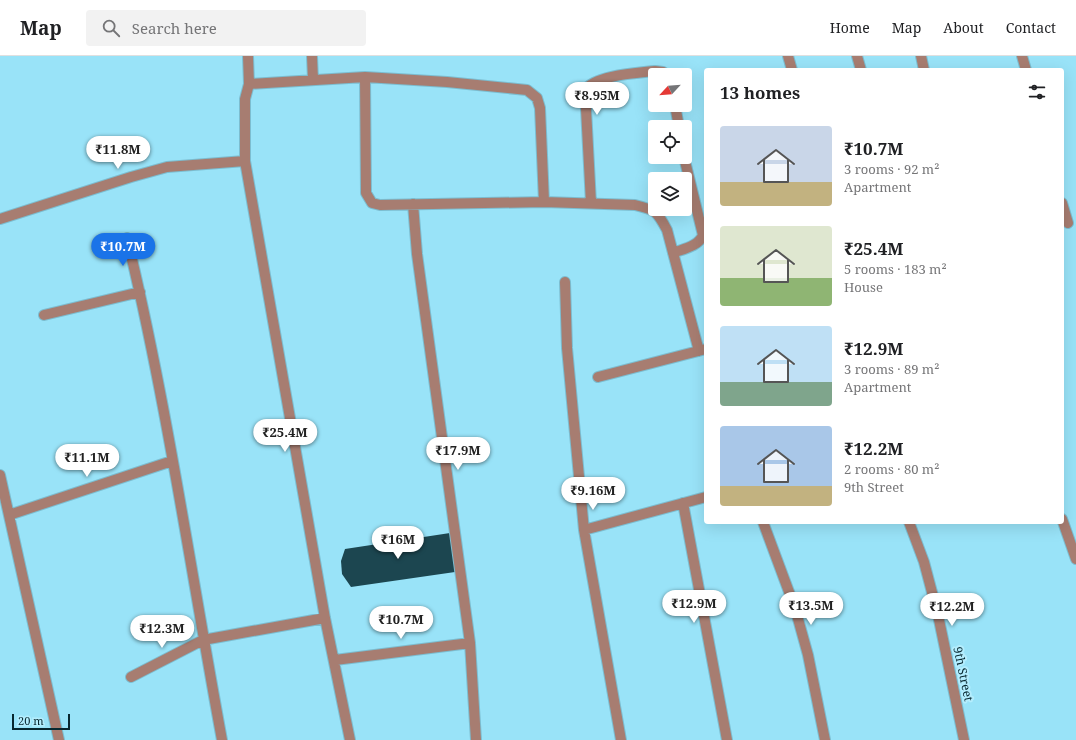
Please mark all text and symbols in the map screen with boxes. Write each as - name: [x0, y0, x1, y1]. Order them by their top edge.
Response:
- search box: [86, 10, 366, 46]
- text: Map: [20, 15, 62, 41]
- icon: search: [100, 17, 122, 39]
- text: Search here: [132, 18, 217, 38]
- text: Home: [830, 18, 870, 37]
- text: Map: [892, 18, 921, 37]
- text: About: [943, 18, 984, 37]
- text: Contact: [1006, 18, 1056, 37]
- north arrow: [648, 68, 692, 112]
- map controls: [648, 68, 692, 216]
- text: 13 homes: [720, 81, 800, 104]
- icon: filters: [1026, 81, 1048, 103]
- pin: ₹8.95M: [564, 82, 630, 116]
- text: ₹8.95M: [574, 86, 620, 104]
- button: locate: [648, 120, 692, 164]
- pin: ₹11.8M: [85, 136, 151, 170]
- text: ₹10.7M: [844, 137, 904, 160]
- text: ₹11.8M: [95, 140, 141, 158]
- icon: home: [752, 142, 800, 190]
- text: 3 rooms · 92 m²: [844, 160, 939, 178]
- button: layers: [648, 172, 692, 216]
- text: Apartment: [844, 178, 911, 196]
- pin: ₹10.7M: [90, 233, 156, 267]
- text: ₹10.7M: [100, 237, 146, 255]
- text: ₹25.4M: [844, 237, 904, 260]
- icon: home: [752, 242, 800, 290]
- text: 5 rooms · 183 m²: [844, 260, 947, 278]
- text: House: [844, 278, 883, 296]
- text: ₹12.9M: [844, 337, 904, 360]
- icon: home: [752, 342, 800, 390]
- text: 3 rooms · 89 m²: [844, 360, 939, 378]
- text: Apartment: [844, 378, 911, 396]
- pin: ₹25.4M: [252, 419, 318, 453]
- text: ₹25.4M: [262, 423, 308, 441]
- pin: ₹17.9M: [425, 437, 491, 471]
- text: ₹12.2M: [844, 437, 904, 460]
- text: ₹17.9M: [435, 441, 481, 459]
- icon: home: [752, 442, 800, 490]
- pin: ₹11.1M: [54, 444, 120, 478]
- text: ₹11.1M: [64, 448, 110, 466]
- text: 2 rooms · 80 m²: [844, 460, 939, 478]
- pin: ₹9.16M: [560, 477, 626, 511]
- text: 9th Street: [844, 478, 904, 496]
- text: ₹9.16M: [570, 481, 616, 499]
- pin: ₹16M: [374, 526, 422, 560]
- text: ₹16M: [381, 530, 415, 548]
- pin: ₹12.9M: [661, 590, 727, 624]
- pin: ₹13.5M: [778, 592, 844, 626]
- pin: ₹12.2M: [919, 593, 985, 627]
- text: ₹12.9M: [671, 594, 717, 612]
- text: ₹13.5M: [788, 596, 834, 614]
- text: ₹12.2M: [929, 597, 975, 615]
- pin: ₹10.7M: [368, 606, 434, 640]
- text: ₹10.7M: [378, 610, 424, 628]
- pin: ₹12.3M: [129, 615, 195, 649]
- text: ₹12.3M: [139, 619, 185, 637]
- street label: 9th Street: [949, 645, 978, 703]
- scale bar: [12, 712, 70, 731]
- text: 20 m: [18, 713, 44, 728]

